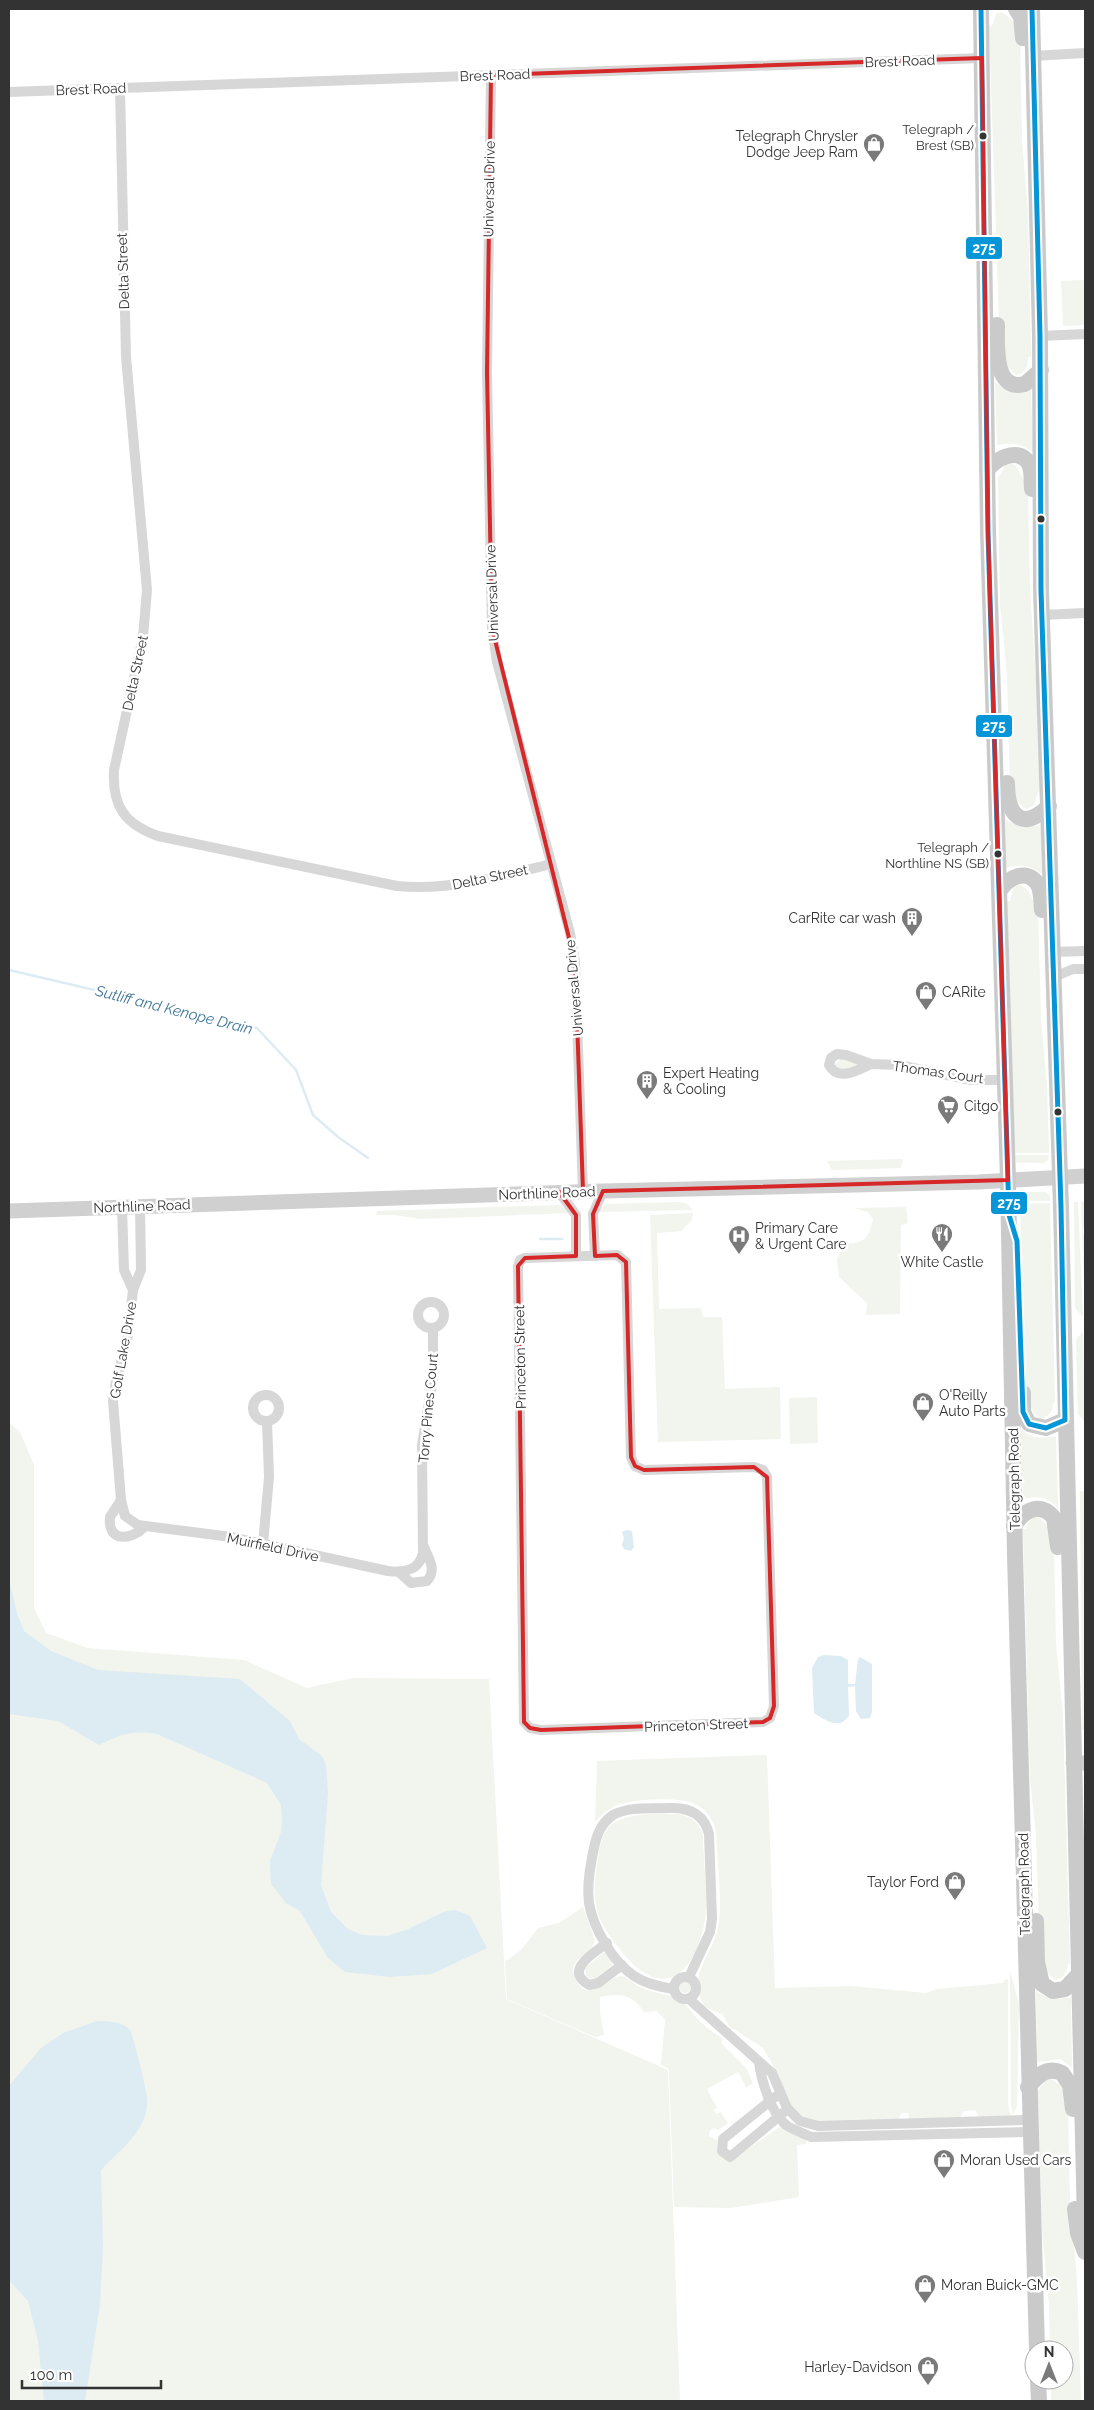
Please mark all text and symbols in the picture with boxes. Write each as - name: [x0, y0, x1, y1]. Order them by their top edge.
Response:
- street label: Brest Road: [864, 52, 936, 70]
- street label: Brest Road: [459, 66, 531, 84]
- street label: Brest Road: [55, 80, 127, 98]
- place label: Telegraph / Brest (SB): [902, 122, 974, 153]
- place label: Telegraph Chrysler Dodge Jeep Ram: [735, 128, 858, 160]
- marker: Telegraph / Brest (SB): [978, 131, 988, 141]
- shop icon: Telegraph Chrysler Dodge Jeep Ram: [862, 132, 886, 163]
- street label: Universal Drive: [480, 140, 498, 238]
- street label: Delta Street: [114, 232, 132, 310]
- line badge: 275: [965, 236, 1003, 260]
- text: 275: [972, 240, 996, 256]
- unlabelled marker: [1036, 514, 1046, 524]
- street label: Universal Drive: [482, 544, 502, 642]
- street label: Delta Street: [119, 634, 151, 712]
- line badge: 275: [975, 714, 1013, 738]
- text: 275: [982, 718, 1006, 734]
- place label: Telegraph / Northline NS (SB): [885, 840, 989, 871]
- marker: Telegraph / Northline NS (SB): [993, 849, 1003, 859]
- street label: Delta Street: [451, 861, 529, 893]
- building icon: CarRite car wash: [900, 906, 924, 937]
- place label: CarRite car wash: [789, 910, 896, 926]
- street label: Universal Drive: [562, 939, 586, 1037]
- shop icon: CARite: [914, 980, 938, 1011]
- water label: Sutliff and Kenope Drain: [93, 982, 254, 1038]
- place label: CARite: [942, 984, 986, 1000]
- street label: Thomas Court: [891, 1058, 985, 1086]
- place label: Expert Heating & Cooling: [663, 1065, 759, 1097]
- building icon: Expert Heating & Cooling: [635, 1069, 659, 1100]
- supermarket icon: Citgo: [936, 1094, 960, 1125]
- place label: Citgo: [964, 1098, 998, 1114]
- unlabelled marker: [1053, 1107, 1063, 1117]
- street label: Northline Road: [498, 1183, 596, 1203]
- line badge: 275: [990, 1191, 1028, 1215]
- text: 275: [997, 1195, 1021, 1211]
- street label: Northline Road: [93, 1196, 191, 1216]
- place label: Primary Care & Urgent Care: [755, 1220, 846, 1252]
- restaurant icon: White Castle: [930, 1222, 954, 1253]
- hospital icon: Primary Care & Urgent Care: [727, 1224, 751, 1255]
- place label: White Castle: [901, 1254, 983, 1270]
- street label: Golf Lake Drive: [107, 1300, 139, 1400]
- street label: Princeton Street: [511, 1305, 529, 1409]
- street label: Torry Pines Court: [415, 1352, 441, 1464]
- place label: O'Reilly Auto Parts: [939, 1387, 1006, 1419]
- shop icon: O'Reilly Auto Parts: [911, 1391, 935, 1422]
- street label: Telegraph Road: [1005, 1428, 1023, 1530]
- street label: Muirfield Drive: [226, 1529, 320, 1565]
- street label: Princeton Street: [644, 1715, 749, 1735]
- street label: Telegraph Road: [1015, 1833, 1033, 1935]
- shop icon: Taylor Ford: [943, 1870, 967, 1901]
- place label: Taylor Ford: [867, 1874, 939, 1890]
- shop icon: Moran Used Cars: [932, 2148, 956, 2179]
- place label: Moran Used Cars: [960, 2152, 1072, 2168]
- shop icon: Moran Buick-GMC: [913, 2273, 937, 2304]
- place label: Moran Buick-GMC: [941, 2277, 1059, 2293]
- north arrow: [1024, 2340, 1074, 2390]
- text: N: [1044, 2344, 1054, 2360]
- shop icon: Harley-Davidson: [916, 2355, 940, 2386]
- scale bar: [22, 2358, 161, 2390]
- place label: Harley-Davidson: [804, 2359, 912, 2375]
- text: 100 m: [30, 2366, 72, 2384]

